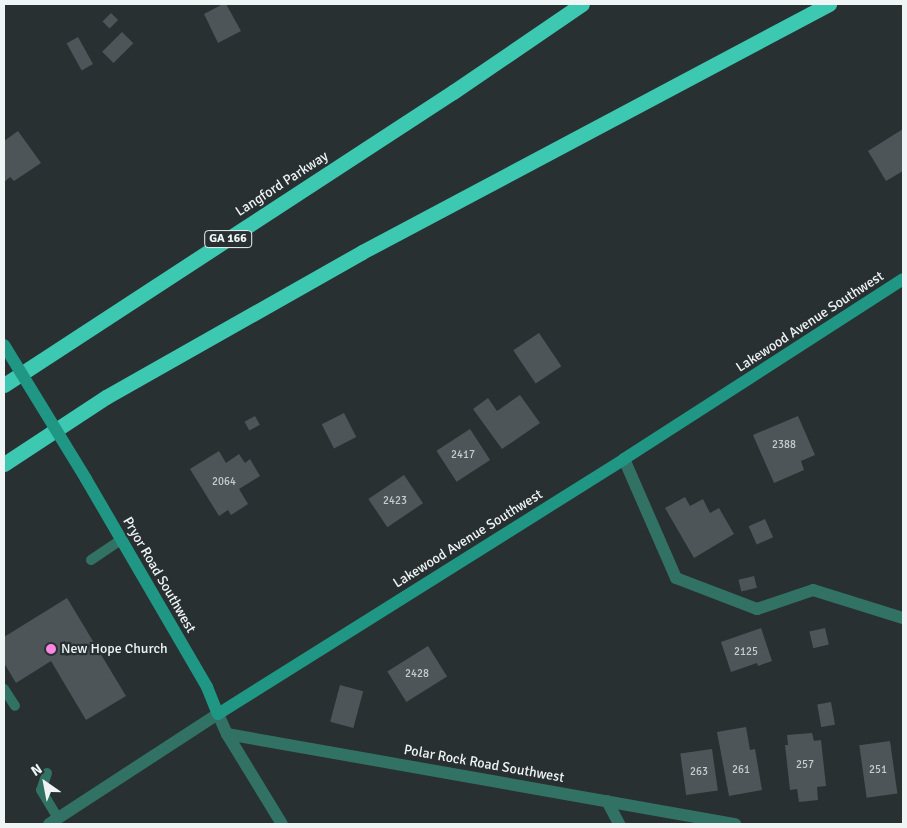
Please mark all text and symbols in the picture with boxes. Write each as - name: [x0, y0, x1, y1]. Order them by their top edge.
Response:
- street label: Langford Parkway: [233, 148, 331, 220]
- road number: GA 166: [203, 230, 253, 248]
- street label: Lakewood Avenue Southwest: [733, 268, 887, 376]
- house number: 2388: [772, 438, 796, 452]
- house number: 2417: [451, 448, 475, 462]
- house number: 2064: [212, 475, 236, 489]
- street label: Lakewood Avenue Southwest: [390, 486, 546, 592]
- house number: 2423: [383, 494, 407, 508]
- street label: Pryor Road Southwest: [119, 514, 199, 636]
- place label: New Hope Church: [61, 641, 168, 657]
- marker: New Hope Church: [45, 643, 57, 655]
- house number: 2125: [734, 645, 758, 659]
- house number: 2428: [405, 667, 429, 681]
- street label: Polar Rock Road Southwest: [403, 742, 565, 786]
- north arrow: [20, 758, 70, 808]
- house number: 257: [796, 758, 814, 772]
- text: N: [28, 760, 45, 780]
- house number: 261: [732, 763, 750, 777]
- house number: 251: [869, 763, 887, 777]
- house number: 263: [690, 765, 708, 779]

